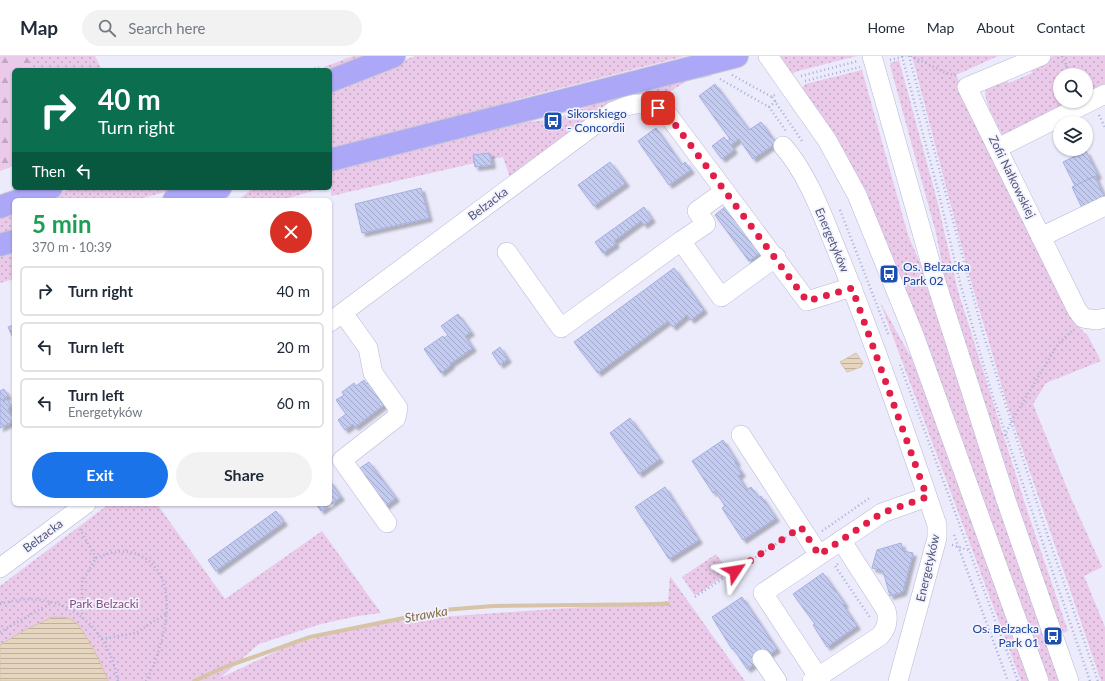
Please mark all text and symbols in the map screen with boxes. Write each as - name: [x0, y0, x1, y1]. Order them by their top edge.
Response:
- search box: [82, 10, 362, 46]
- text: Map: [20, 16, 58, 39]
- icon: search: [96, 17, 118, 39]
- text: Search here: [128, 19, 206, 37]
- text: Home: [867, 19, 905, 36]
- text: Map: [927, 19, 954, 36]
- text: About: [976, 19, 1014, 36]
- text: Contact: [1036, 19, 1085, 36]
- map controls: [1053, 68, 1093, 156]
- button: search: [1053, 68, 1093, 108]
- text: 40 m: [98, 82, 161, 116]
- icon: right: [32, 84, 84, 136]
- pin: [641, 91, 675, 125]
- icon: arrive: [647, 97, 669, 119]
- place label: Sikorskiego - Concordii: [567, 106, 627, 135]
- bus stop icon: Sikorskiego - Concordii: [542, 110, 564, 132]
- text: Turn right: [98, 116, 175, 138]
- button: layers: [1053, 116, 1093, 156]
- street label: Zofii Nałkowskiej: [986, 133, 1039, 221]
- icon: left: [73, 160, 95, 182]
- text: Then: [32, 162, 65, 180]
- street label: Belzacka: [465, 184, 511, 223]
- street label: Energetyków: [812, 205, 853, 275]
- text: 5 min: [32, 209, 92, 238]
- button: close: [270, 211, 312, 253]
- text: 370 m · 10:39: [32, 239, 112, 255]
- place label: Os. Belzacka Park 02: [903, 259, 970, 288]
- bus stop icon: Os. Belzacka Park 02: [878, 263, 900, 285]
- icon: right: [34, 280, 56, 302]
- text: Turn right: [68, 282, 133, 300]
- text: 40 m: [276, 282, 310, 300]
- icon: left: [34, 336, 56, 358]
- text: Turn left: [68, 338, 124, 356]
- text: 20 m: [276, 338, 310, 356]
- text: Turn left: [68, 386, 124, 404]
- icon: left: [34, 392, 56, 414]
- text: 60 m: [276, 394, 310, 412]
- text: Energetyków: [68, 404, 143, 420]
- button: Exit: [32, 452, 168, 498]
- button: Share: [176, 452, 312, 498]
- street label: Belzacka: [20, 516, 66, 555]
- street label: Energetyków: [912, 532, 943, 603]
- position arrow: [714, 550, 756, 592]
- park label: Park Belzacki: [69, 596, 139, 611]
- water label: Strawka: [403, 602, 449, 626]
- place label: Os. Belzacka Park 01: [972, 621, 1039, 650]
- bus stop icon: Os. Belzacka Park 01: [1042, 625, 1064, 647]

